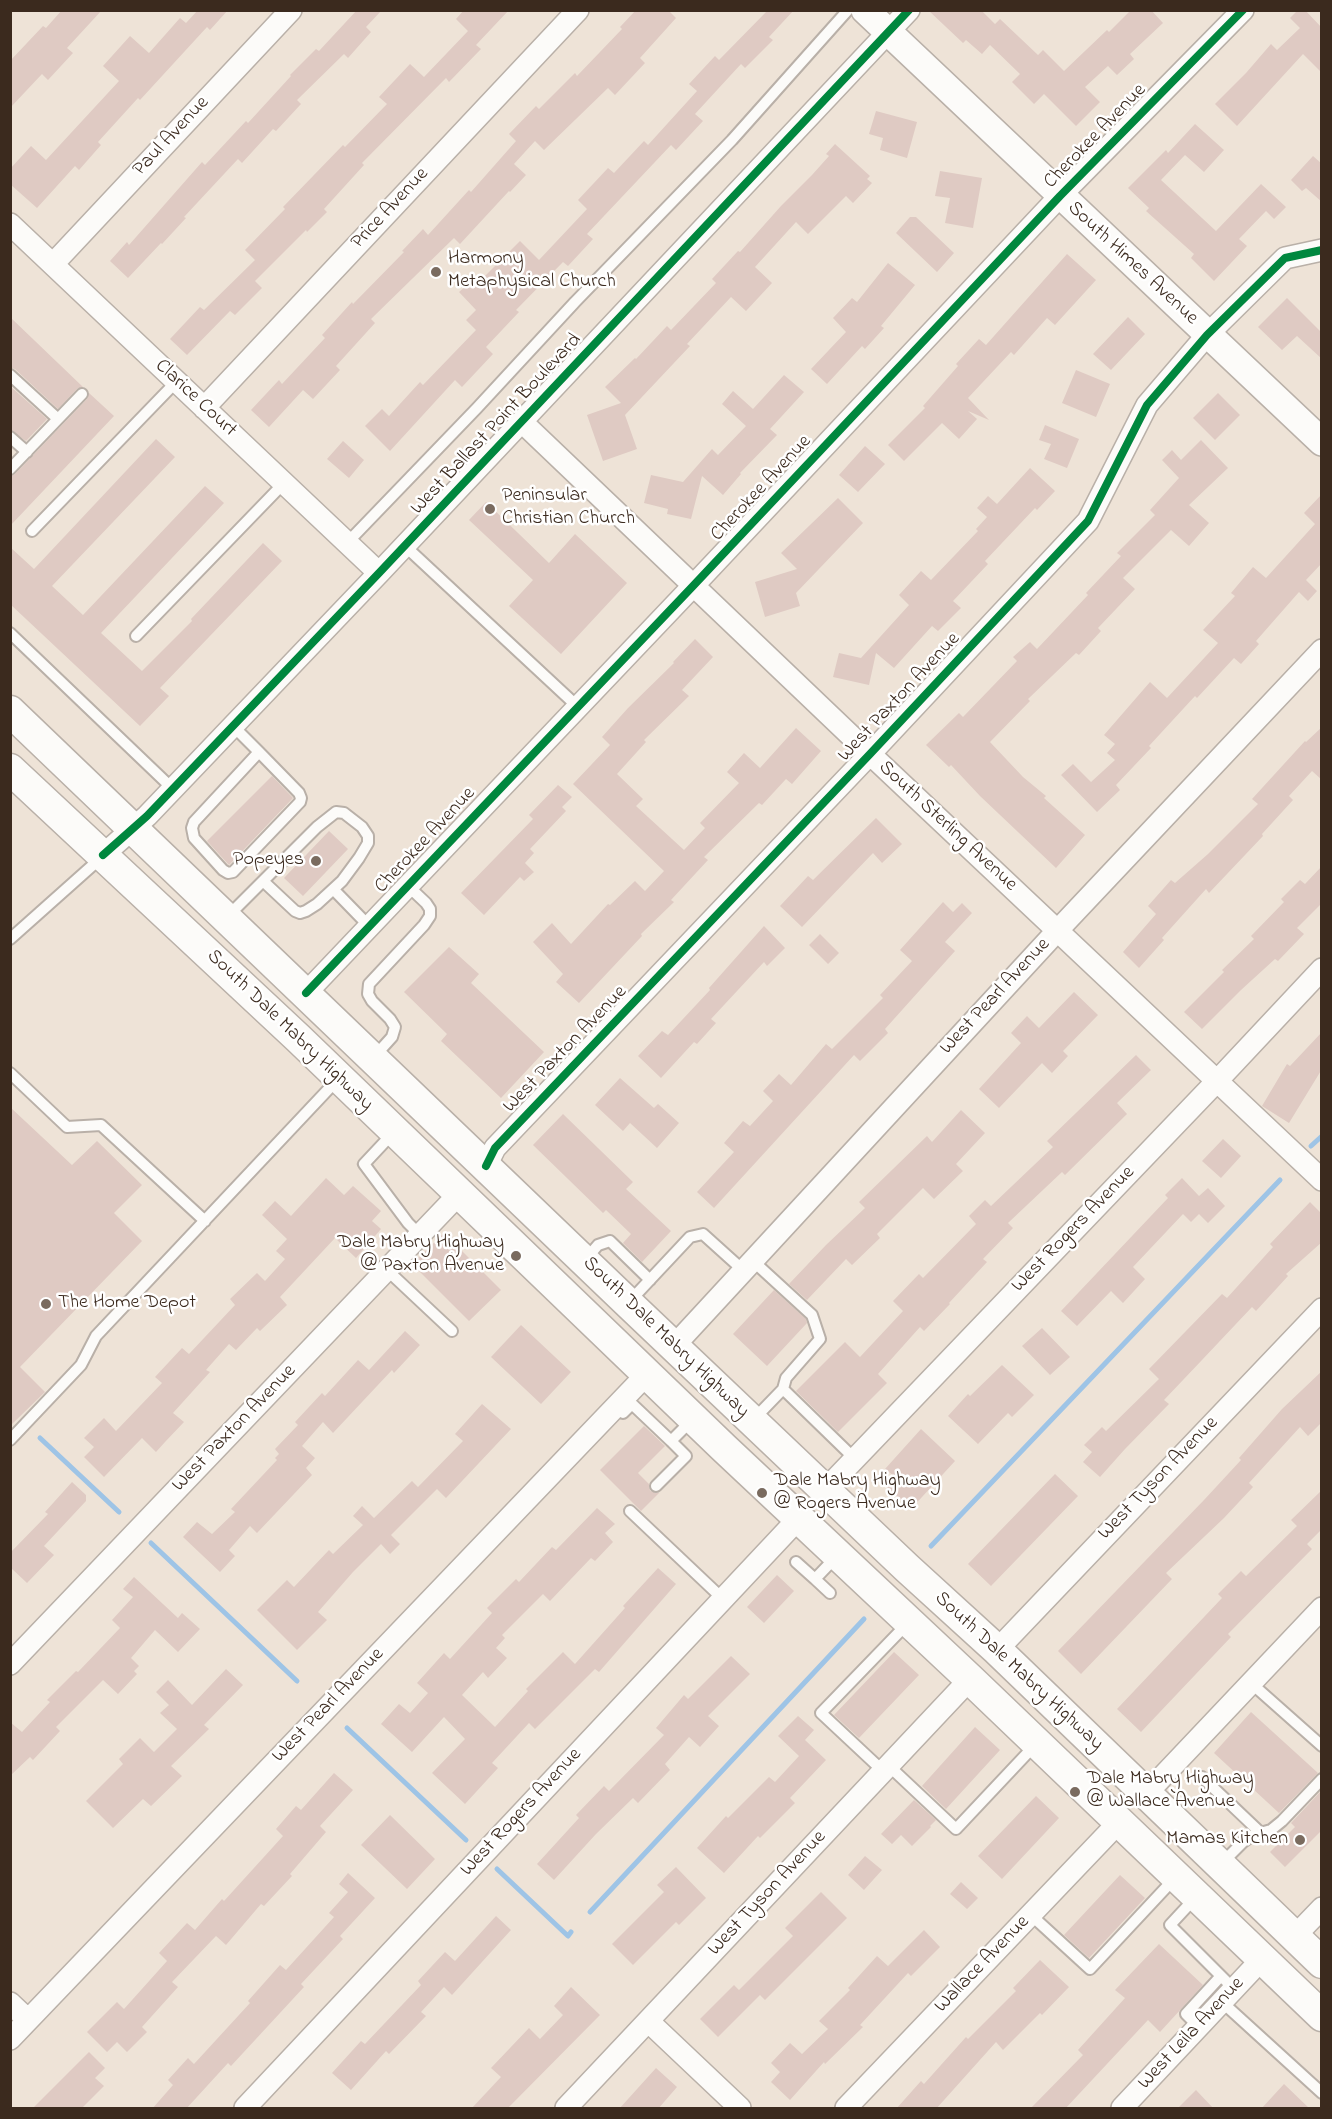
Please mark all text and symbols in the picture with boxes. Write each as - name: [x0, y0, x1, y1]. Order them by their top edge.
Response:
- street label: Cherokee Avenue: [1040, 79, 1152, 195]
- street label: Paul Avenue: [129, 92, 215, 182]
- street label: Price Avenue: [347, 163, 435, 255]
- street label: South Himes Avenue: [1061, 197, 1203, 331]
- place label: Harmony Metaphysical Church: [448, 248, 616, 295]
- marker: Harmony Metaphysical Church: [429, 265, 443, 279]
- street label: West Ballast Point Boulevard: [407, 329, 587, 521]
- street label: Clarice Court: [149, 355, 241, 443]
- street label: Cherokee Avenue: [707, 431, 817, 547]
- place label: Peninsular Christian Church: [502, 485, 635, 532]
- marker: Peninsular Christian Church: [483, 502, 497, 516]
- street label: West Paxton Avenue: [834, 628, 966, 768]
- street label: South Sterling Avenue: [873, 756, 1021, 898]
- street label: Cherokee Avenue: [371, 783, 481, 899]
- place label: Popeyes: [233, 849, 304, 873]
- marker: Popeyes: [309, 854, 323, 868]
- street label: West Pearl Avenue: [936, 934, 1056, 1060]
- street label: South Dale Mabry Highway: [201, 945, 377, 1117]
- street label: West Paxton Avenue: [499, 981, 633, 1119]
- street label: West Rogers Avenue: [1007, 1162, 1141, 1298]
- place label: Dale Mabry Highway @ Paxton Avenue: [337, 1232, 504, 1279]
- marker: Dale Mabry Highway @ Paxton Avenue: [509, 1249, 523, 1263]
- street label: South Dale Mabry Highway: [577, 1252, 753, 1424]
- place label: The Home Depot: [58, 1292, 196, 1316]
- marker: The Home Depot: [39, 1297, 53, 1311]
- street label: West Paxton Avenue: [168, 1360, 302, 1498]
- street label: West Tyson Avenue: [1094, 1412, 1224, 1546]
- place label: Dale Mabry Highway @ Rogers Avenue: [774, 1470, 941, 1517]
- marker: Dale Mabry Highway @ Rogers Avenue: [755, 1486, 769, 1500]
- street label: South Dale Mabry Highway: [928, 1587, 1108, 1757]
- street label: West Pearl Avenue: [268, 1643, 390, 1769]
- street label: West Rogers Avenue: [456, 1744, 588, 1882]
- place label: Dale Mabry Highway @ Wallace Avenue: [1087, 1768, 1254, 1815]
- marker: Dale Mabry Highway @ Wallace Avenue: [1068, 1785, 1082, 1799]
- street label: West Tyson Avenue: [704, 1826, 832, 1962]
- place label: Mamas Kitchen: [1166, 1828, 1288, 1852]
- marker: Mamas Kitchen: [1293, 1833, 1307, 1847]
- street label: Wallace Avenue: [930, 1911, 1036, 2019]
- street label: West Leila Avenue: [1134, 1973, 1250, 2095]

